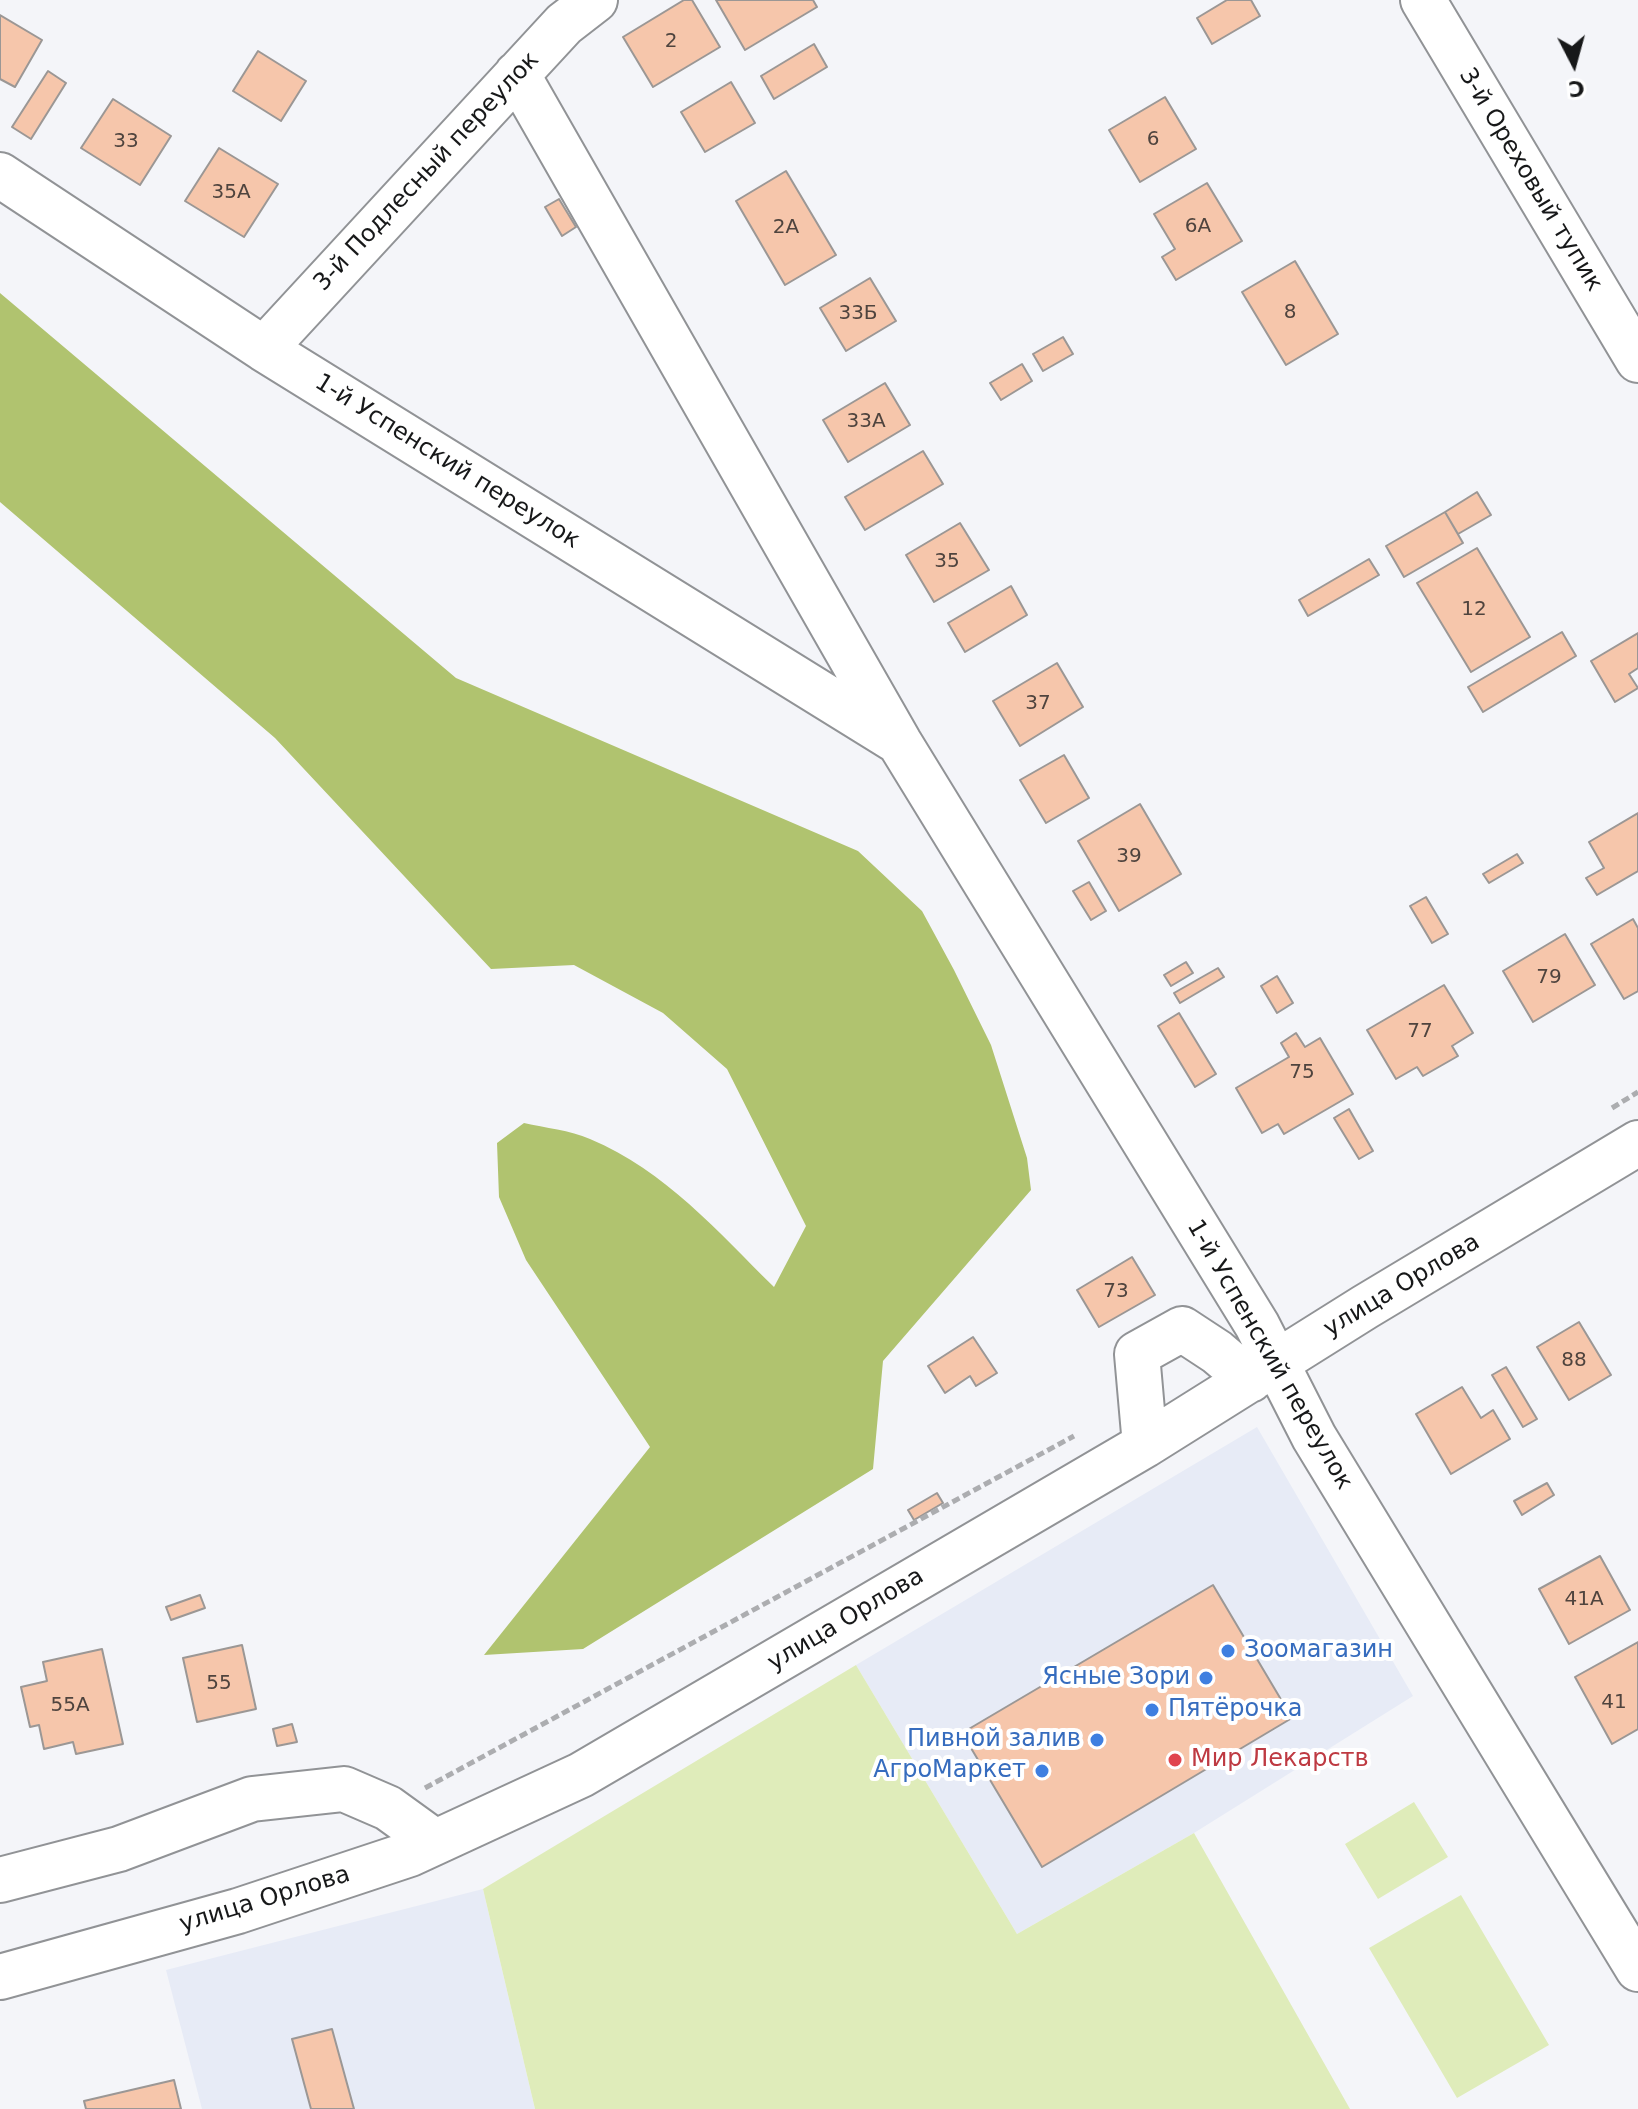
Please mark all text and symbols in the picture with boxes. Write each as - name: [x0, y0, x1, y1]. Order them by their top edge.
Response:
- north arrow: [1534, 24, 1614, 104]
- house number: 2: [665, 30, 677, 54]
- street label: 3-й Подлесный переулок: [308, 46, 546, 298]
- street label: 3-й Ореховый тупик: [1452, 63, 1608, 297]
- text: С: [1567, 75, 1586, 102]
- house number: 6: [1147, 128, 1159, 152]
- house number: 33: [113, 130, 139, 154]
- house number: 35А: [211, 181, 251, 205]
- house number: 6А: [1185, 215, 1211, 239]
- house number: 2А: [773, 216, 799, 240]
- house number: 8: [1284, 301, 1296, 325]
- house number: 33Б: [838, 302, 878, 326]
- street label: 1-й Успенский переулок: [309, 368, 585, 556]
- house number: 33А: [846, 410, 886, 434]
- house number: 35: [934, 550, 960, 574]
- house number: 12: [1461, 598, 1487, 622]
- house number: 37: [1025, 692, 1051, 716]
- house number: 39: [1116, 845, 1142, 869]
- house number: 79: [1536, 966, 1562, 990]
- house number: 77: [1407, 1020, 1433, 1044]
- house number: 75: [1289, 1061, 1315, 1085]
- street label: 1-й Успенский переулок: [1180, 1215, 1358, 1495]
- street label: улица Орлова: [1319, 1228, 1485, 1344]
- house number: 73: [1103, 1280, 1129, 1304]
- house number: 88: [1561, 1349, 1587, 1373]
- street label: улица Орлова: [763, 1562, 929, 1678]
- house number: 41А: [1564, 1588, 1604, 1612]
- place label: Зоомагазин: [1244, 1637, 1393, 1665]
- marker: Зоомагазин: [1219, 1642, 1237, 1660]
- place label: Ясные Зори: [1042, 1664, 1190, 1692]
- marker: Ясные Зори: [1197, 1669, 1215, 1687]
- house number: 55: [206, 1672, 232, 1696]
- house number: 41: [1601, 1691, 1627, 1715]
- house number: 55А: [50, 1694, 90, 1718]
- place label: Пятёрочка: [1168, 1696, 1303, 1724]
- marker: Пятёрочка: [1143, 1701, 1161, 1719]
- place label: Пивной залив: [907, 1726, 1081, 1754]
- marker: Пивной залив: [1088, 1731, 1106, 1749]
- place label: Мир Лекарств: [1191, 1746, 1369, 1774]
- marker: Мир Лекарств: [1166, 1751, 1184, 1769]
- place label: АгроМаркет: [873, 1757, 1026, 1785]
- marker: АгроМаркет: [1033, 1762, 1051, 1780]
- street label: улица Орлова: [176, 1860, 354, 1940]

